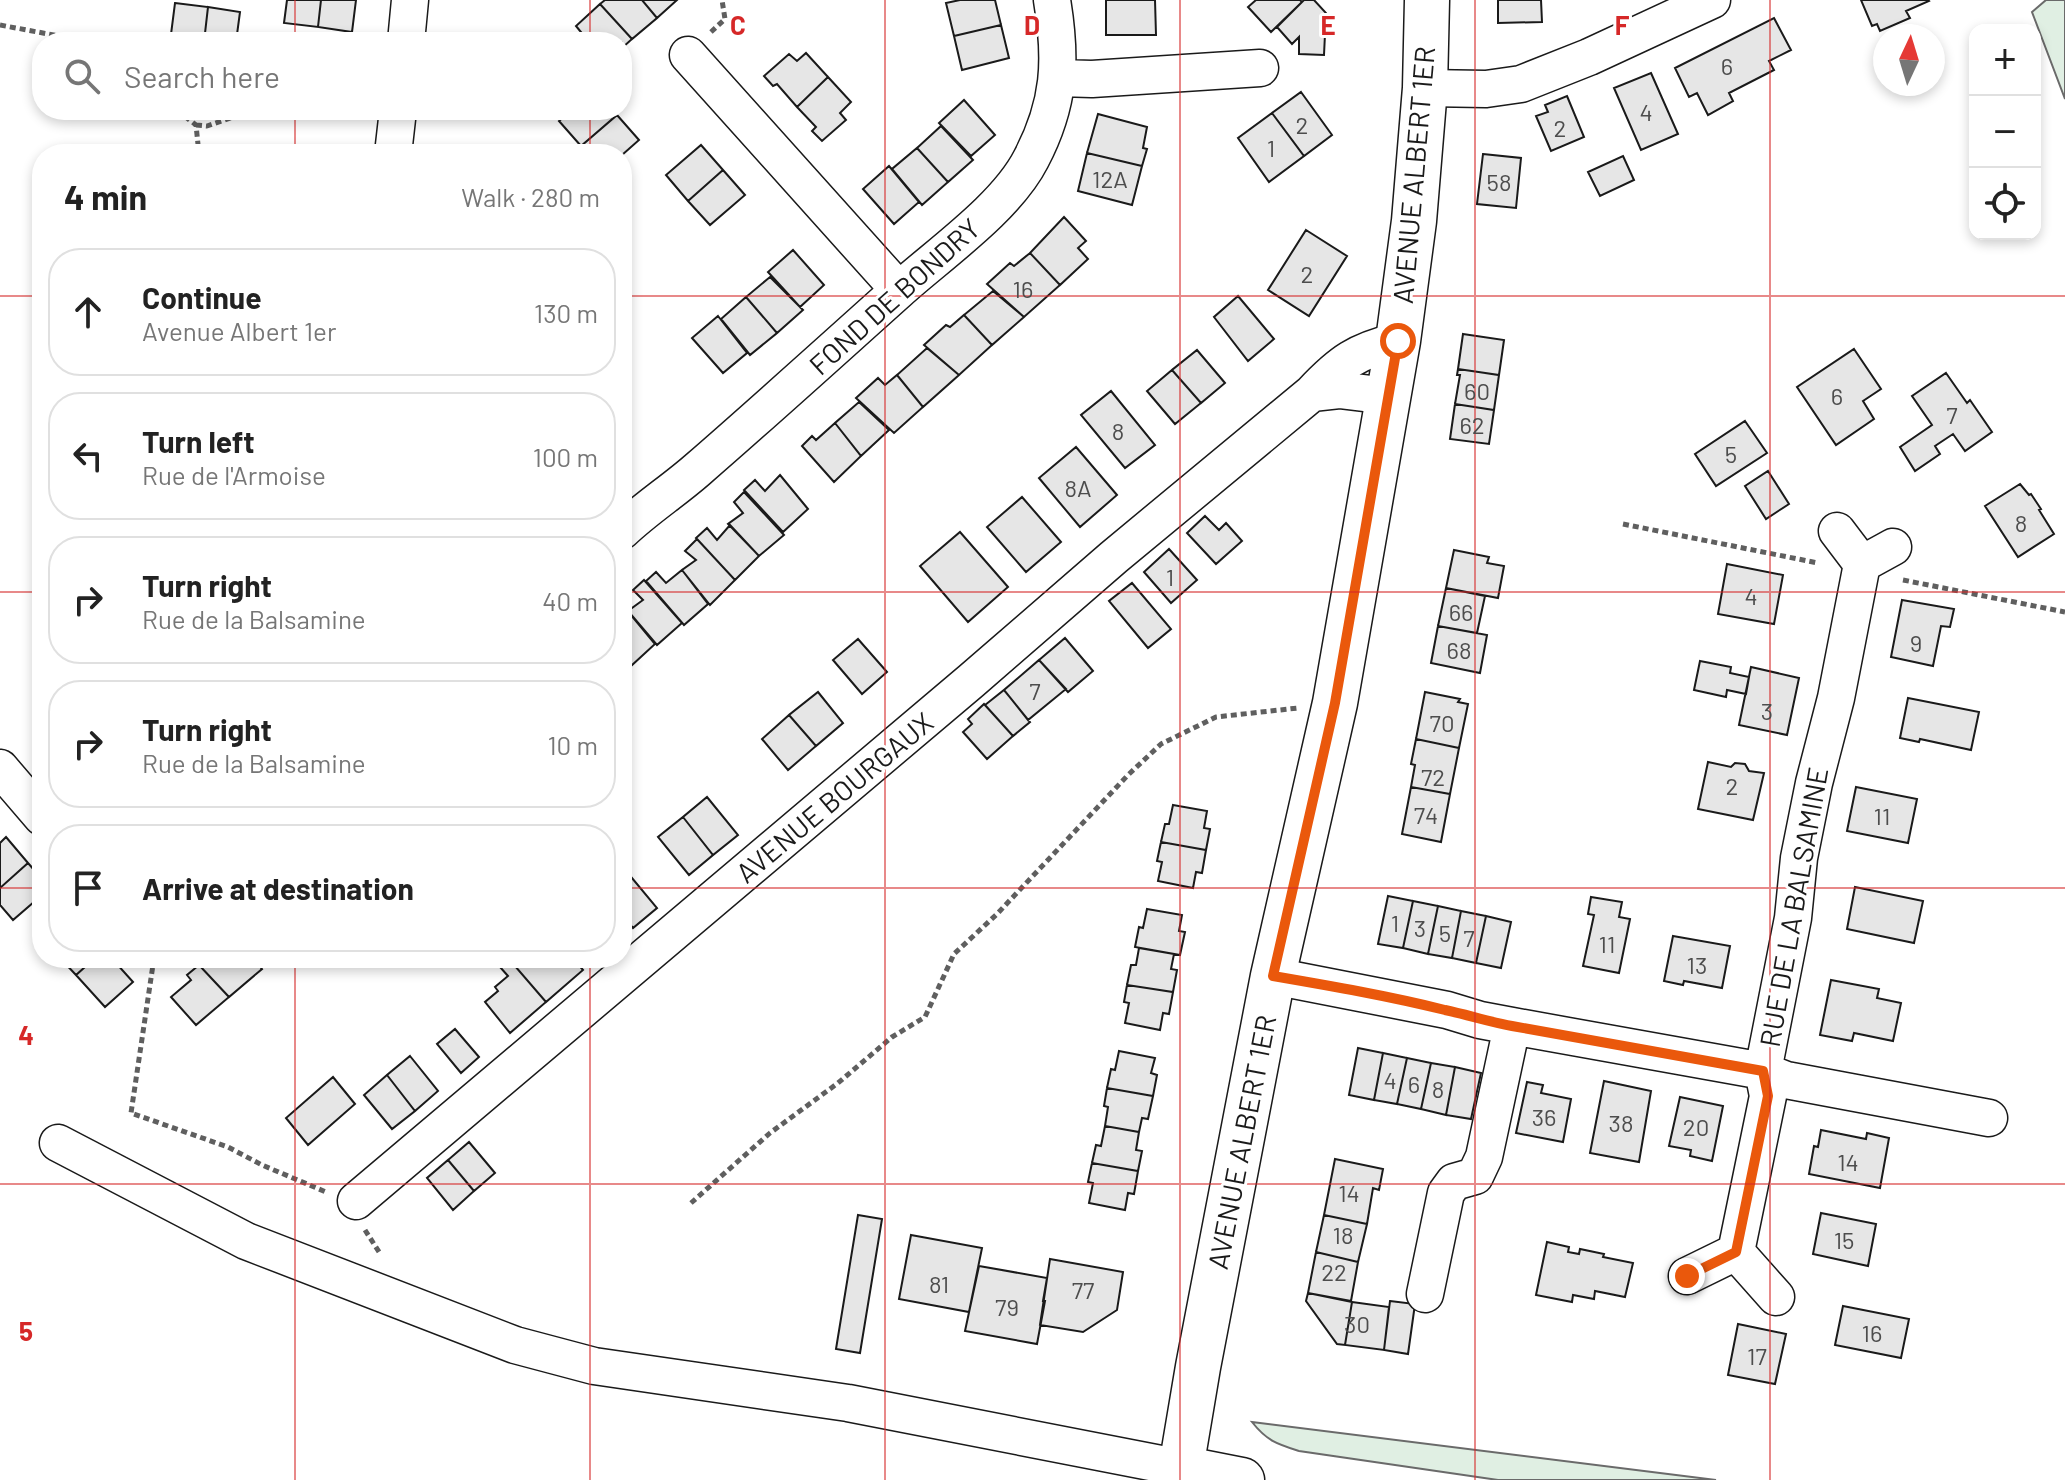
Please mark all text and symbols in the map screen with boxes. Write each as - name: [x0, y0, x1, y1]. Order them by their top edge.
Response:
- text: C: [730, 9, 746, 40]
- text: D: [1024, 9, 1040, 40]
- text: E: [1320, 9, 1336, 40]
- text: F: [1615, 9, 1630, 40]
- north arrow: [1873, 24, 1945, 96]
- map controls: [1969, 24, 2041, 240]
- button: +: [1969, 24, 2041, 96]
- search box: [32, 32, 632, 120]
- street label: AVENUE ALBERT 1ER: [1385, 45, 1441, 305]
- house number: 6: [1721, 51, 1733, 80]
- icon: search: [60, 54, 104, 98]
- text: Search here: [124, 58, 280, 94]
- button: −: [1969, 96, 2041, 168]
- house number: 4: [1639, 97, 1653, 126]
- house number: 2: [1296, 110, 1308, 139]
- house number: 2: [1554, 113, 1566, 142]
- house number: 1: [1267, 133, 1275, 162]
- house number: 12A: [1092, 164, 1128, 193]
- house number: 58: [1487, 167, 1511, 196]
- button: locate: [1969, 168, 2041, 240]
- text: 4 min: [64, 176, 147, 217]
- text: Walk · 280 m: [461, 181, 600, 212]
- street label: FOND DE BONDRY: [802, 210, 986, 382]
- house number: 2: [1301, 259, 1313, 288]
- house number: 16: [1013, 274, 1033, 303]
- text: Continue: [142, 279, 262, 315]
- icon: ahead: [66, 290, 110, 334]
- text: 130 m: [534, 297, 598, 328]
- text: Avenue Albert 1er: [142, 315, 336, 346]
- route start: [1380, 323, 1416, 359]
- house number: 60: [1464, 376, 1490, 405]
- house number: 6: [1831, 381, 1843, 410]
- house number: 7: [1946, 400, 1958, 429]
- house number: 62: [1459, 410, 1485, 439]
- house number: 8: [1112, 416, 1124, 445]
- text: Turn left: [142, 423, 255, 459]
- icon: left: [66, 434, 110, 478]
- house number: 5: [1725, 439, 1737, 468]
- text: 100 m: [533, 441, 598, 472]
- text: Rue de l'Armoise: [142, 459, 326, 490]
- house number: 8A: [1064, 473, 1092, 502]
- house number: 8: [2015, 508, 2027, 537]
- house number: 1: [1166, 562, 1174, 591]
- text: Turn right: [142, 567, 272, 603]
- icon: right: [66, 578, 110, 622]
- house number: 4: [1744, 581, 1758, 610]
- text: 40 m: [542, 585, 598, 616]
- house number: 66: [1449, 597, 1473, 626]
- text: Rue de la Balsamine: [142, 603, 366, 634]
- house number: 9: [1910, 628, 1922, 657]
- house number: 68: [1447, 635, 1471, 664]
- house number: 7: [1029, 676, 1041, 705]
- house number: 3: [1761, 696, 1773, 725]
- street label: AVENUE BOURGAUX: [728, 705, 940, 889]
- house number: 70: [1430, 708, 1454, 737]
- text: Turn right: [142, 711, 272, 747]
- icon: right: [66, 722, 110, 766]
- text: 10 m: [548, 729, 598, 760]
- text: Rue de la Balsamine: [142, 747, 366, 778]
- house number: 72: [1421, 762, 1445, 791]
- street label: RUE DE LA BALSAMINE: [1752, 765, 1834, 1049]
- house number: 2: [1726, 771, 1738, 800]
- house number: 74: [1414, 800, 1438, 829]
- house number: 11: [1874, 801, 1890, 830]
- icon: arrive: [66, 866, 110, 910]
- text: Arrive at destination: [142, 870, 414, 906]
- house number: 1: [1391, 908, 1399, 937]
- house number: 3: [1414, 913, 1426, 942]
- house number: 5: [1439, 918, 1451, 947]
- house number: 7: [1463, 923, 1475, 952]
- house number: 11: [1599, 929, 1615, 958]
- house number: 13: [1687, 950, 1707, 979]
- street label: AVENUE ALBERT 1ER: [1200, 1012, 1282, 1272]
- text: 4: [18, 1019, 34, 1050]
- house number: 4: [1383, 1065, 1397, 1094]
- house number: 6: [1408, 1069, 1420, 1098]
- house number: 8: [1432, 1074, 1444, 1103]
- house number: 36: [1532, 1102, 1556, 1131]
- house number: 38: [1609, 1108, 1633, 1137]
- house number: 20: [1683, 1112, 1709, 1141]
- house number: 14: [1837, 1147, 1859, 1176]
- house number: 14: [1338, 1178, 1360, 1207]
- house number: 18: [1333, 1220, 1353, 1249]
- house number: 15: [1834, 1225, 1854, 1254]
- house number: 22: [1321, 1257, 1347, 1286]
- route end: [1669, 1258, 1705, 1294]
- house number: 81: [929, 1269, 949, 1298]
- house number: 77: [1072, 1275, 1094, 1304]
- house number: 79: [995, 1292, 1019, 1321]
- house number: 30: [1344, 1309, 1370, 1338]
- text: 5: [19, 1315, 33, 1346]
- house number: 16: [1862, 1318, 1882, 1347]
- house number: 17: [1747, 1341, 1767, 1370]

